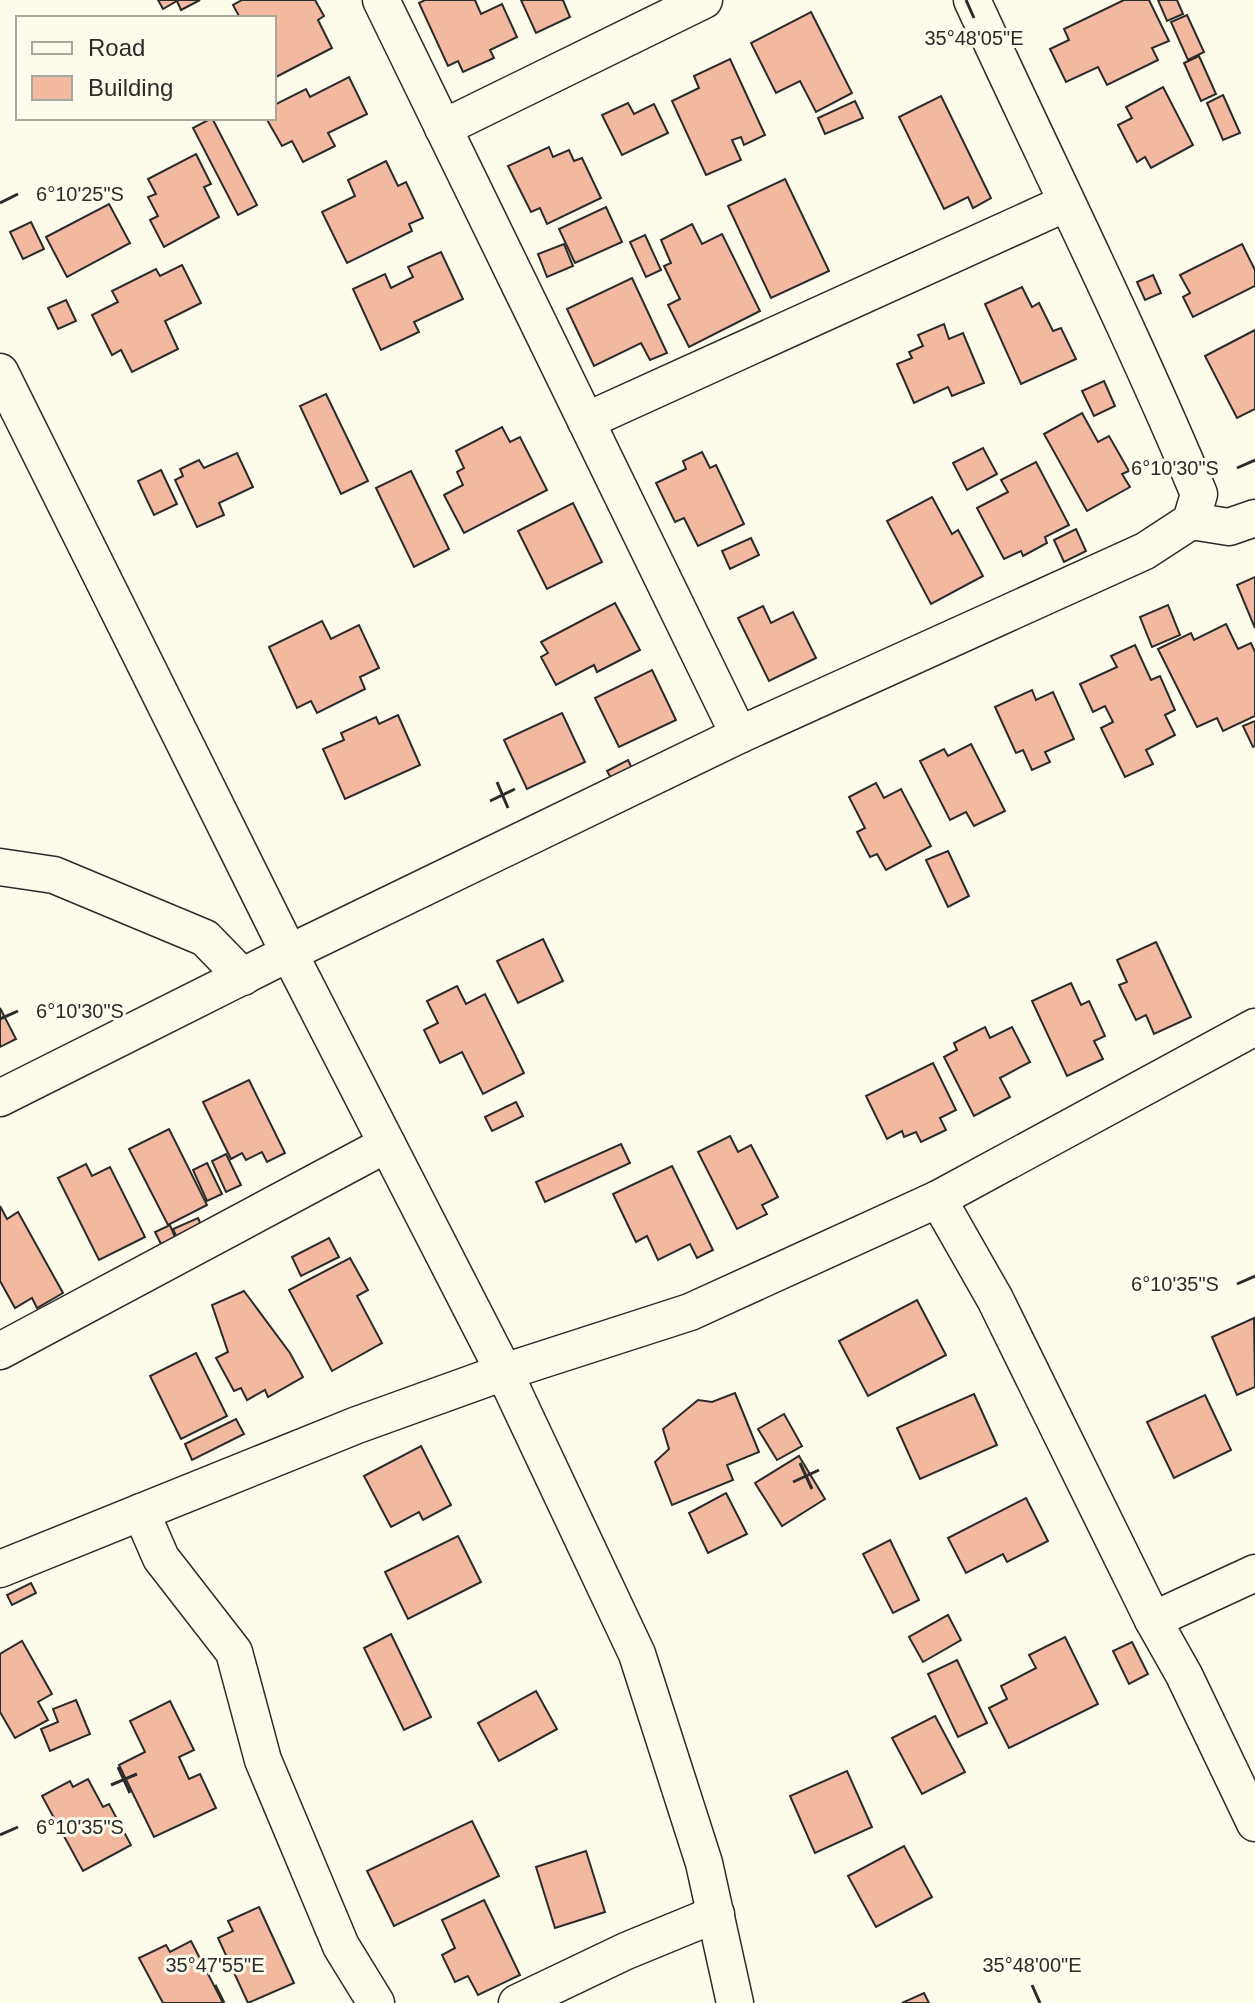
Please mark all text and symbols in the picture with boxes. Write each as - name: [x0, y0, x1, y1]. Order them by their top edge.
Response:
- legend: [16, 16, 276, 120]
- text: 35°48'05"E: [925, 27, 1024, 49]
- text: Road: [88, 34, 145, 61]
- text: Building: [88, 74, 173, 101]
- text: 6°10'25"S: [36, 183, 124, 205]
- text: 6°10'30"S: [1131, 457, 1219, 479]
- text: 6°10'30"S: [36, 1000, 124, 1022]
- text: 6°10'35"S: [1131, 1273, 1219, 1295]
- text: 6°10'35"S: [36, 1816, 124, 1838]
- text: 35°47'55"E: [166, 1954, 265, 1976]
- text: 35°48'00"E: [983, 1954, 1082, 1976]

